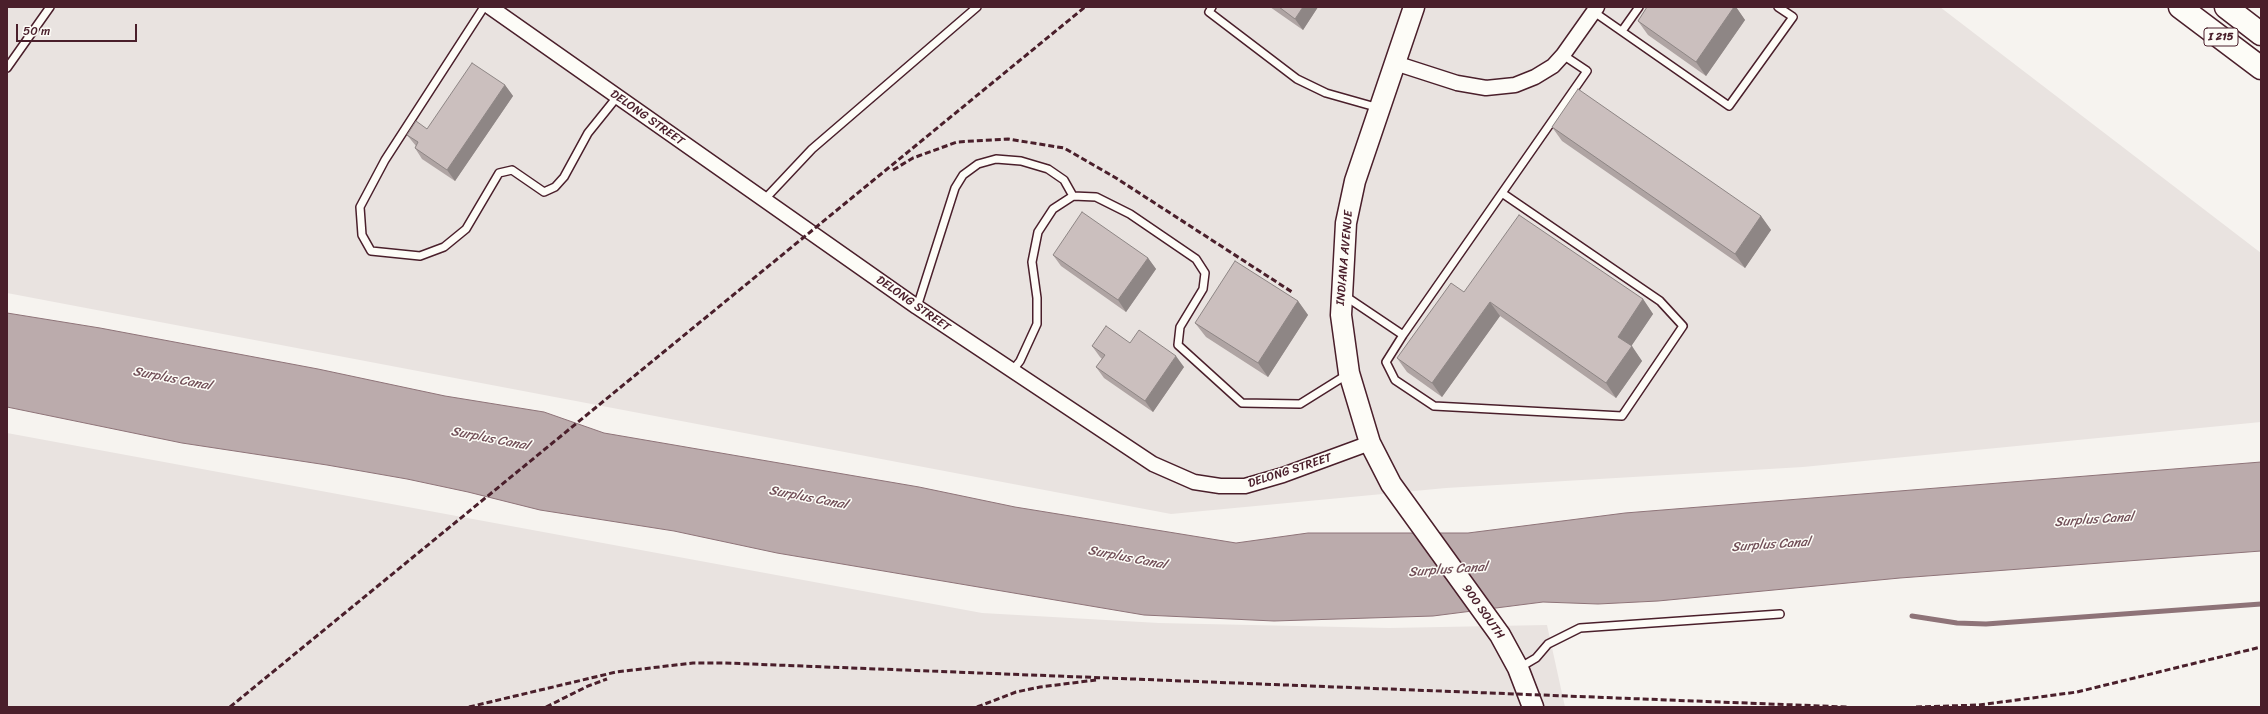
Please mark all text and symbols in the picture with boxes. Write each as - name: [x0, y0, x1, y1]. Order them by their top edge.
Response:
- scale bar: [18, 16, 139, 42]
- text: 50 m: [23, 20, 50, 42]
- road number: I 215: [2204, 28, 2238, 46]
- street label: DELONG STREET: [607, 87, 687, 149]
- street label: INDIANA AVENUE: [1334, 210, 1356, 306]
- street label: DELONG STREET: [873, 273, 953, 335]
- water label: Surplus Canal: [132, 364, 212, 394]
- water label: Surplus Canal: [450, 424, 530, 454]
- street label: DELONG STREET: [1246, 451, 1334, 491]
- water label: Surplus Canal: [768, 483, 848, 513]
- water label: Surplus Canal: [2054, 509, 2134, 531]
- water label: Surplus Canal: [1731, 534, 1811, 556]
- water label: Surplus Canal: [1087, 543, 1167, 573]
- water label: Surplus Canal: [1408, 559, 1488, 581]
- street label: 900 SOUTH: [1459, 582, 1507, 642]

